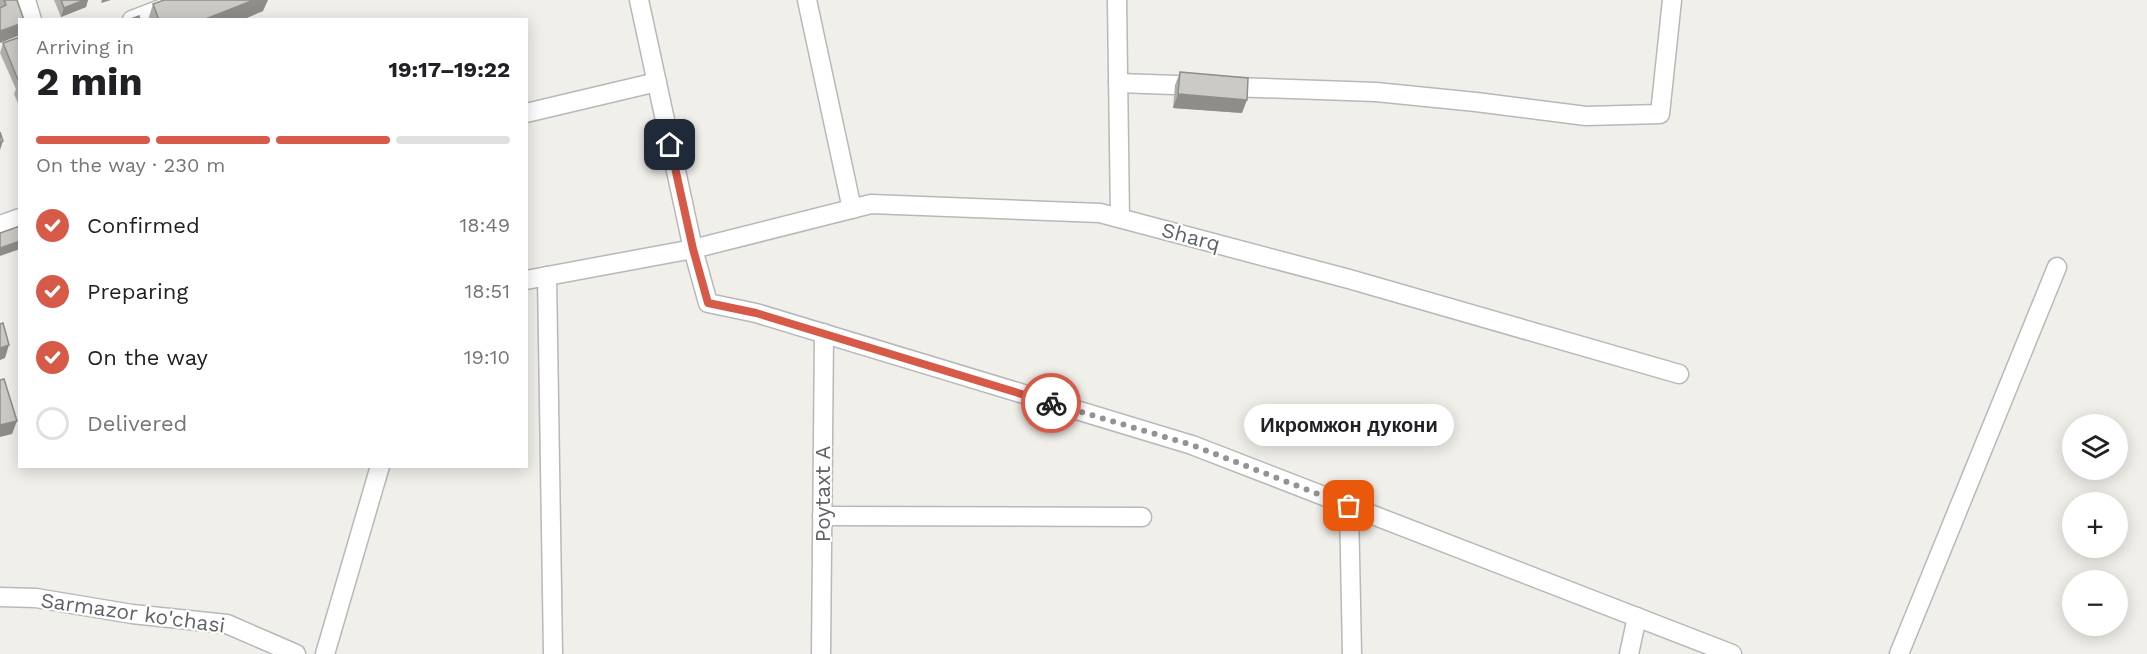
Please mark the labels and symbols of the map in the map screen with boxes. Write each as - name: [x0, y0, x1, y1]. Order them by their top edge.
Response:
- pin: [644, 119, 695, 170]
- street label: Sharq: [1159, 217, 1223, 256]
- courier: [1021, 373, 1081, 433]
- callout: Икромжон дукони: [1244, 404, 1454, 446]
- street label: Poytaxt A: [810, 446, 835, 542]
- pin: [1323, 480, 1374, 531]
- street label: Sarmazor ko'chasi: [39, 587, 227, 638]

